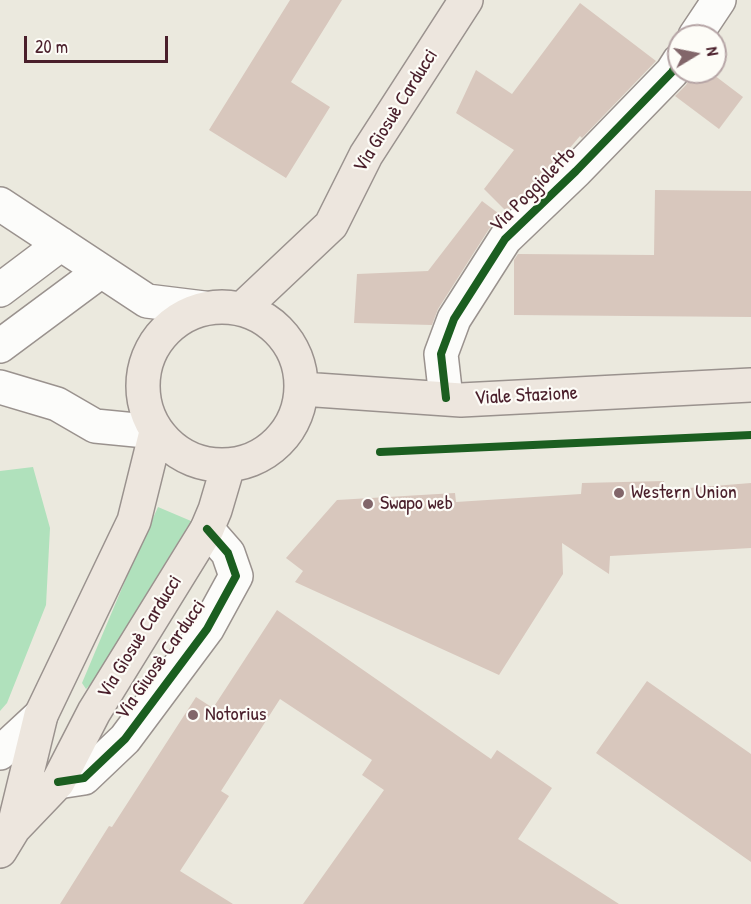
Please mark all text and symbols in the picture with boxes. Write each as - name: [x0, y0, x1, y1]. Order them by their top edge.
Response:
- scale bar: [27, 24, 171, 62]
- north arrow: [667, 24, 727, 84]
- text: 20 m: [35, 34, 68, 59]
- street label: Via Giosuè Carducci: [349, 45, 443, 177]
- text: N: [701, 45, 724, 57]
- street label: Via Poggioletto: [485, 142, 581, 238]
- street label: Viale Stazione: [474, 381, 578, 411]
- place label: Western Union: [631, 481, 737, 505]
- marker: Western Union: [612, 486, 626, 500]
- place label: Swapo web: [380, 492, 453, 516]
- marker: Swapo web: [361, 497, 375, 511]
- street label: Via Giosuè Carducci: [93, 571, 187, 703]
- street label: Via Giuosè Carducci: [111, 595, 211, 725]
- place label: Notorius: [205, 703, 267, 727]
- marker: Notorius: [186, 708, 200, 722]

